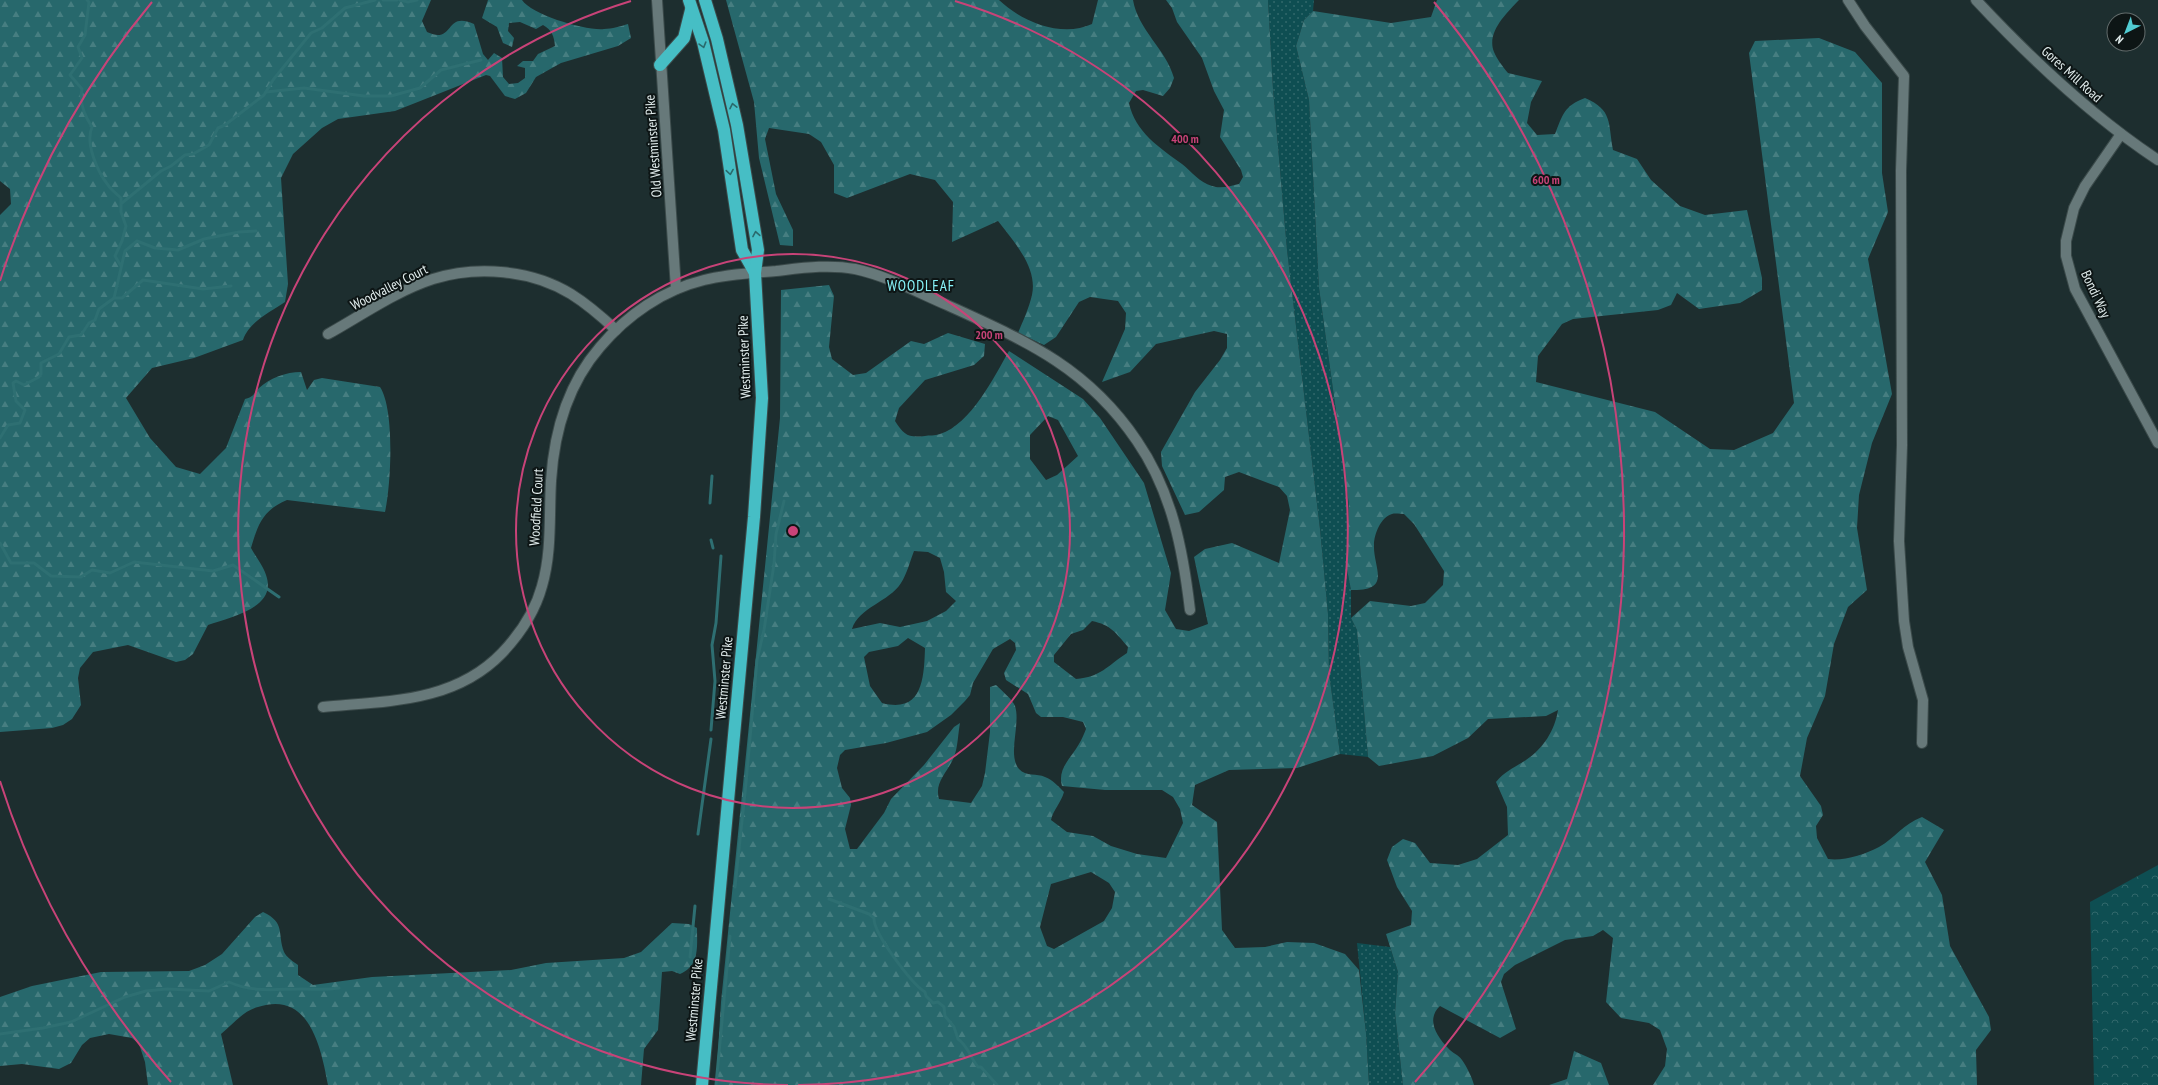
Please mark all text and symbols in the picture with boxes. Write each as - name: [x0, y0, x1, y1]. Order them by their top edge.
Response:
- north arrow: [2106, 12, 2146, 52]
- text: N: [2112, 32, 2126, 47]
- one-way arrow: [698, 41, 707, 48]
- street label: Gores Mill Road: [2038, 42, 2106, 106]
- street label: Old Westminster Pike: [640, 94, 666, 198]
- one-way arrow: [729, 103, 737, 110]
- text: 400 m: [1171, 131, 1199, 146]
- one-way arrow: [725, 168, 734, 175]
- text: 600 m: [1532, 172, 1560, 187]
- one-way arrow: [752, 231, 761, 237]
- street label: Woodvalley Court: [347, 260, 431, 314]
- street label: Bondi Way: [2077, 267, 2115, 321]
- district label: WOODLEAF: [887, 276, 955, 295]
- street label: Westminster Pike: [734, 315, 754, 399]
- text: 200 m: [975, 327, 1003, 342]
- street label: Woodfield Court: [525, 468, 547, 546]
- centre of rings: [786, 524, 800, 538]
- street label: Westminster Pike: [711, 636, 737, 720]
- street label: Westminster Pike: [681, 958, 707, 1042]

